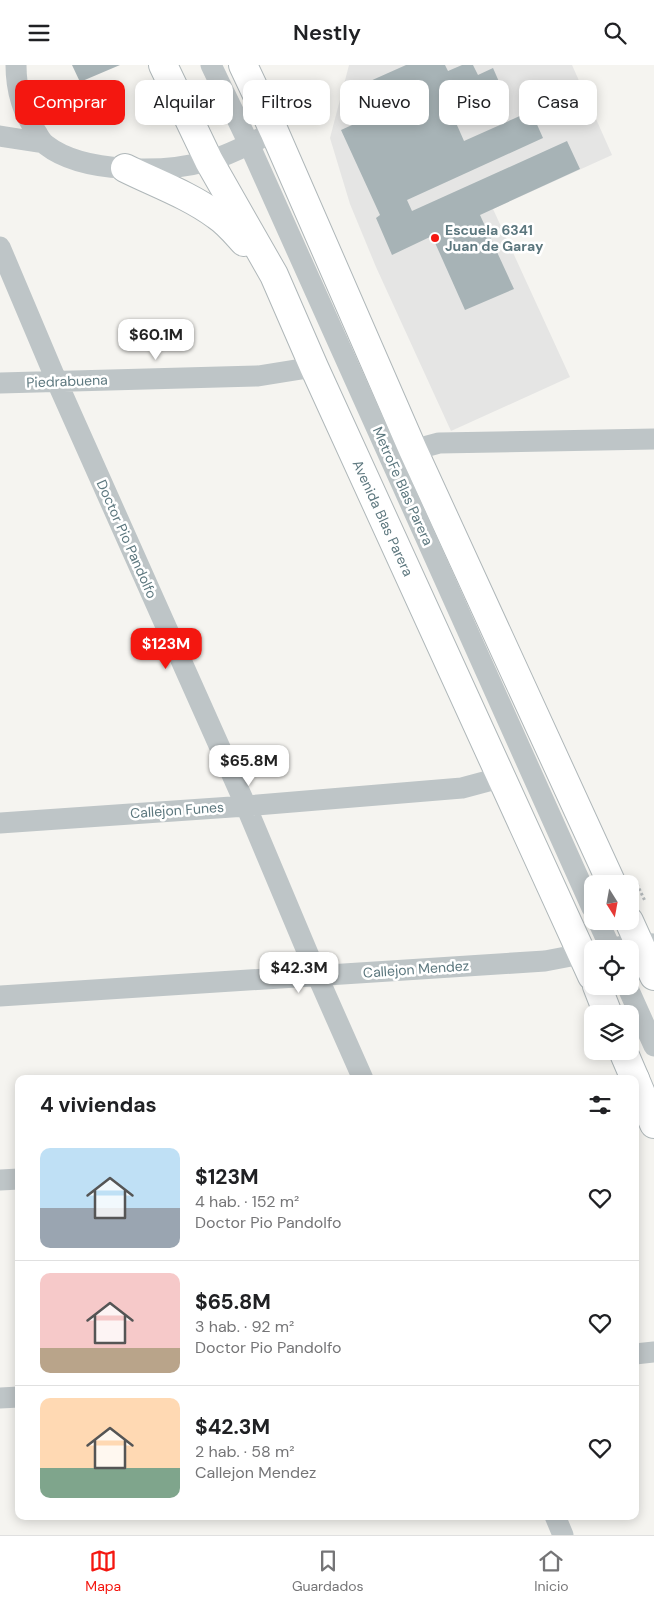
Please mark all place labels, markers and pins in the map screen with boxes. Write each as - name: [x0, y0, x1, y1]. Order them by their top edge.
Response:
- place label: Escuela 6341 Juan de Garay: [445, 221, 544, 255]
- marker: Escuela 6341 Juan de Garay: [429, 232, 441, 244]
- pin: $60.1M: [115, 319, 197, 361]
- pin: $123M: [131, 627, 201, 670]
- pin: $65.8M: [208, 745, 290, 787]
- pin: $42.3M: [258, 951, 340, 994]

